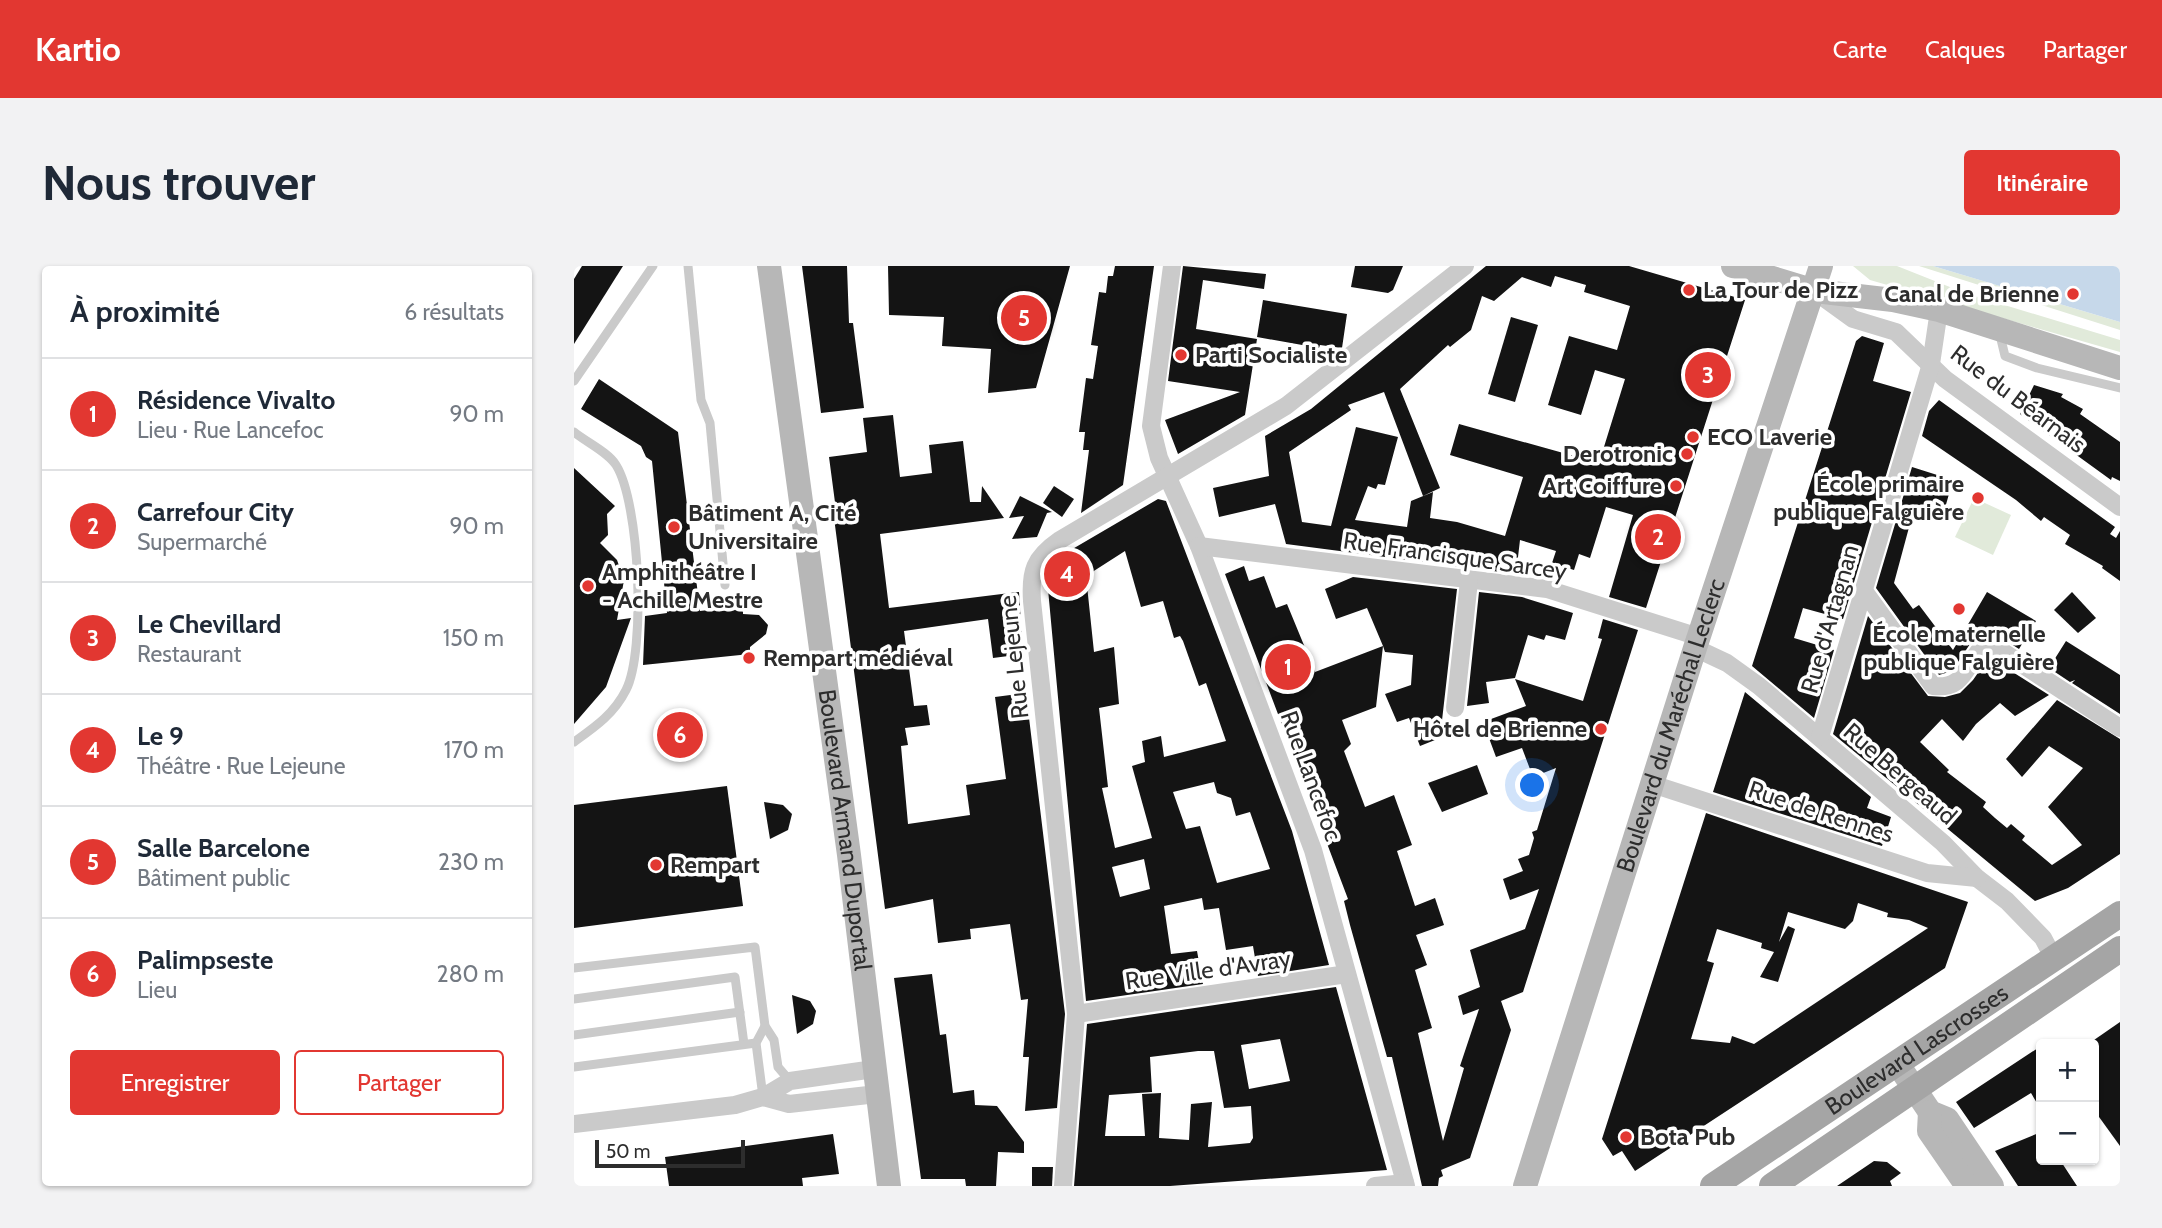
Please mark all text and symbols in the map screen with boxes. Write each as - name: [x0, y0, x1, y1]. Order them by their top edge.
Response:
- text: Kartio: [35, 29, 121, 69]
- text: Carte: [1833, 35, 1887, 64]
- text: Calques: [1925, 35, 2005, 64]
- text: Partager: [2043, 35, 2127, 64]
- button: Itinéraire: [1964, 150, 2120, 215]
- text: Nous trouver: [42, 153, 316, 212]
- place label: La Tour de Pizz: [1703, 275, 1858, 304]
- place label: Canal de Brienne: [1884, 279, 2059, 308]
- marker: La Tour de Pizz: [1681, 282, 1697, 298]
- marker: Canal de Brienne: [2065, 286, 2081, 302]
- pin: 5: [1001, 292, 1047, 344]
- text: À proximité: [70, 293, 220, 330]
- text: 6 résultats: [404, 298, 504, 326]
- street label: Rue du Béarnais: [1945, 338, 2092, 459]
- place label: Parti Socialiste: [1195, 340, 1347, 369]
- marker: Parti Socialiste: [1173, 347, 1189, 363]
- pin: 3: [1685, 349, 1731, 401]
- text: Résidence Vivalto: [137, 384, 335, 416]
- text: 1: [89, 400, 97, 428]
- text: 90 m: [450, 400, 504, 428]
- text: Lieu · Rue Lancefoc: [137, 416, 324, 444]
- place label: ECO Laverie: [1707, 422, 1832, 451]
- marker: ECO Laverie: [1685, 429, 1701, 445]
- place label: Derotronic: [1563, 439, 1673, 468]
- marker: Derotronic: [1679, 446, 1695, 462]
- place label: École primaire publique Falguière: [1773, 469, 1964, 526]
- place label: Art Coiffure: [1542, 471, 1662, 500]
- marker: Art Coiffure: [1668, 478, 1684, 494]
- marker: École primaire publique Falguière: [1970, 490, 1986, 506]
- text: Carrefour City: [137, 496, 294, 528]
- place label: Bâtiment A, Cité Universitaire: [688, 498, 856, 555]
- pin: 2: [1635, 511, 1681, 563]
- text: 2: [87, 512, 99, 540]
- text: 90 m: [450, 512, 504, 540]
- marker: Bâtiment A, Cité Universitaire: [666, 519, 682, 535]
- street label: Rue Francisque Sarcey: [1341, 525, 1569, 586]
- text: Supermarché: [137, 528, 267, 556]
- street label: Rue d'Artagnan: [1794, 541, 1865, 696]
- pin: 4: [1044, 548, 1090, 600]
- place label: Amphithéâtre I - Achille Mestre: [602, 557, 763, 614]
- street label: Boulevard du Maréchal Leclerc: [1610, 575, 1731, 876]
- marker: Amphithéâtre I - Achille Mestre: [580, 578, 596, 594]
- street label: Rue Lejeune: [993, 594, 1034, 720]
- marker: École maternelle publique Falguière: [1951, 601, 1967, 617]
- text: Le Chevillard: [137, 608, 281, 640]
- place label: École maternelle publique Falguière: [1864, 619, 2054, 676]
- text: 3: [87, 624, 99, 652]
- text: 150 m: [443, 624, 504, 652]
- text: Restaurant: [137, 640, 241, 668]
- pin: 1: [1265, 641, 1311, 693]
- place label: Rempart médiéval: [763, 643, 953, 672]
- marker: Rempart médiéval: [741, 650, 757, 666]
- street label: Boulevard Armand Duportal: [813, 687, 878, 973]
- street label: Rue Lancefoc: [1275, 707, 1348, 845]
- pin: 6: [657, 709, 703, 761]
- place label: Hôtel de Brienne: [1413, 714, 1587, 743]
- street label: Rue Bergeaud: [1838, 717, 1963, 831]
- text: Le 9: [137, 720, 184, 752]
- marker: Hôtel de Brienne: [1593, 721, 1609, 737]
- text: 4: [86, 736, 100, 764]
- text: 170 m: [444, 736, 504, 764]
- text: Théâtre · Rue Lejeune: [137, 752, 346, 780]
- your location: [1515, 768, 1549, 802]
- street label: Rue de Rennes: [1745, 774, 1897, 849]
- text: Salle Barcelone: [137, 832, 310, 864]
- text: 5: [87, 848, 99, 876]
- text: 230 m: [438, 848, 504, 876]
- place label: Rempart: [670, 850, 760, 879]
- marker: Rempart: [648, 857, 664, 873]
- text: Bâtiment public: [137, 864, 290, 892]
- text: Palimpseste: [137, 944, 273, 976]
- street label: Rue Ville d'Avray: [1123, 944, 1293, 995]
- text: 6: [87, 960, 99, 988]
- text: 280 m: [437, 960, 504, 988]
- text: Lieu: [137, 976, 177, 1004]
- street label: Boulevard Lascrosses: [1819, 978, 2014, 1121]
- map controls: [2036, 1039, 2099, 1165]
- button: +: [2036, 1039, 2099, 1102]
- button: Enregistrer: [70, 1050, 280, 1115]
- button: Partager: [294, 1050, 504, 1115]
- button: −: [2036, 1102, 2099, 1165]
- place label: Bota Pub: [1640, 1122, 1736, 1151]
- marker: Bota Pub: [1618, 1129, 1634, 1145]
- scale bar: [595, 1137, 746, 1169]
- text: 50 m: [606, 1140, 650, 1163]

